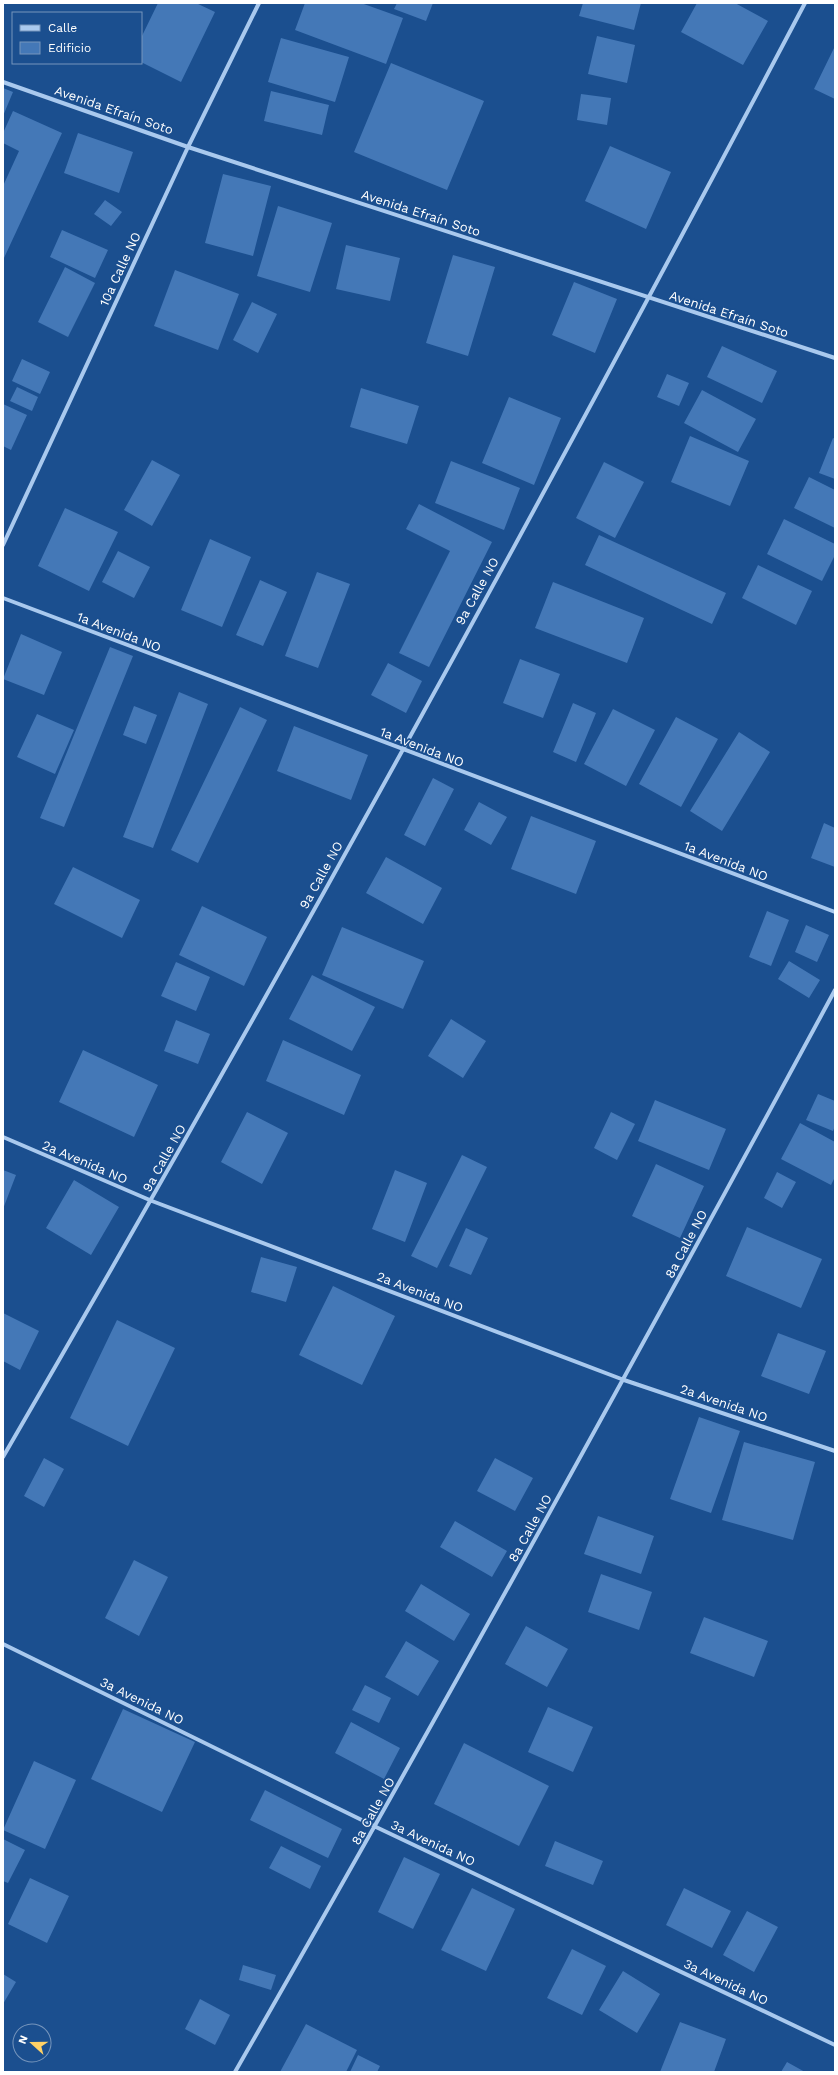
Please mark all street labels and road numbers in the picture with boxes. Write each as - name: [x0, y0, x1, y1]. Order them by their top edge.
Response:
- street label: Avenida Efraín Soto: [53, 83, 175, 137]
- street label: Avenida Efraín Soto: [360, 187, 483, 239]
- street label: 10a Calle NO: [96, 230, 144, 308]
- street label: Avenida Efraín Soto: [668, 288, 791, 340]
- street label: 9a Calle NO: [452, 555, 502, 627]
- street label: 1a Avenida NO: [75, 609, 163, 655]
- street label: 1a Avenida NO: [378, 724, 466, 770]
- street label: 1a Avenida NO: [682, 838, 770, 884]
- street label: 9a Calle NO: [296, 839, 346, 911]
- street label: 9a Calle NO: [139, 1122, 189, 1194]
- street label: 2a Avenida NO: [40, 1137, 130, 1187]
- street label: 8a Calle NO: [662, 1207, 710, 1281]
- street label: 2a Avenida NO: [375, 1269, 465, 1315]
- street label: 2a Avenida NO: [678, 1381, 770, 1425]
- street label: 8a Calle NO: [505, 1492, 555, 1564]
- street label: 3a Avenida NO: [98, 1674, 186, 1728]
- street label: 8a Calle NO: [348, 1775, 398, 1847]
- street label: 3a Avenida NO: [388, 1817, 478, 1869]
- street label: 3a Avenida NO: [681, 1956, 771, 2008]

